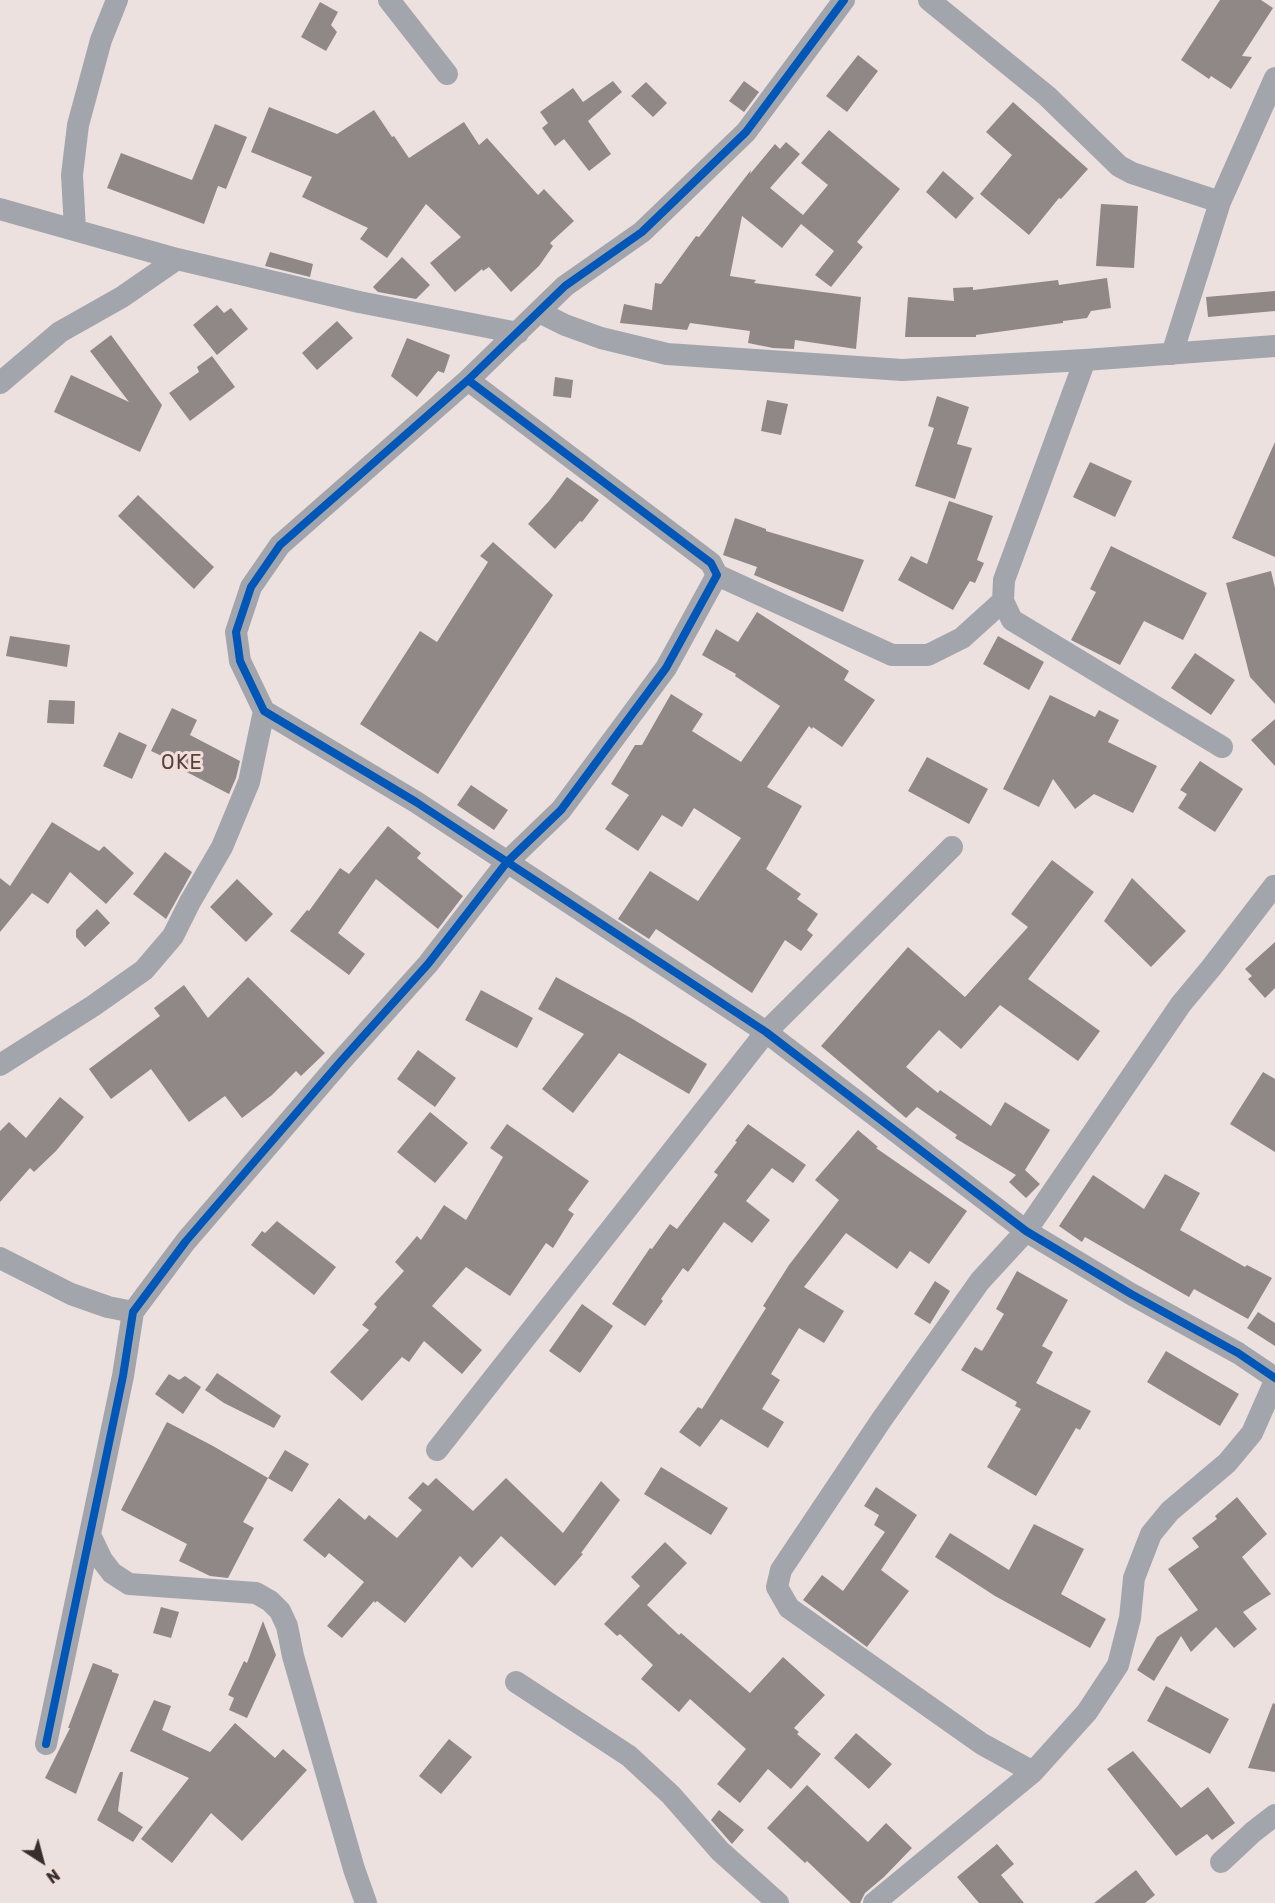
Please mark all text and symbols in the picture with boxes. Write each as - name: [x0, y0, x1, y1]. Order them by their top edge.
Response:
- district label: OKE: [161, 751, 203, 775]
- north arrow: [12, 1831, 72, 1891]
- text: N: [43, 1865, 63, 1887]

